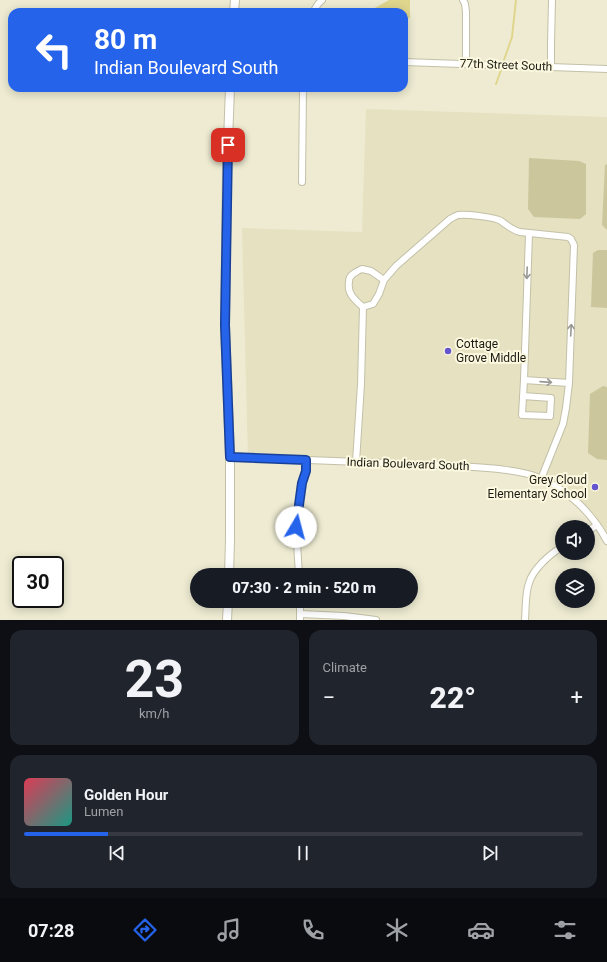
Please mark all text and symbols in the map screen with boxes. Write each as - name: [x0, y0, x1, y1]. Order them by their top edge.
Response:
- text: 80 m: [94, 23, 157, 56]
- icon: left: [28, 24, 80, 76]
- street label: 77th Street South: [459, 56, 553, 74]
- text: Indian Boulevard South: [94, 57, 278, 78]
- pin: [211, 128, 245, 162]
- icon: arrive: [217, 134, 239, 156]
- one-way arrow: [523, 266, 531, 279]
- one-way arrow: [567, 324, 574, 337]
- place label: Cottage Grove Middle: [456, 337, 526, 365]
- marker: Cottage Grove Middle: [443, 346, 453, 356]
- one-way arrow: [539, 378, 552, 385]
- street label: Indian Boulevard South: [346, 455, 470, 473]
- place label: Grey Cloud Elementary School: [487, 473, 587, 501]
- marker: Grey Cloud Elementary School: [590, 482, 600, 492]
- position arrow: [275, 506, 317, 548]
- map controls: [555, 520, 595, 608]
- button: sound: [555, 520, 595, 560]
- speed limit sign: 30: [12, 556, 64, 608]
- button: layers: [555, 568, 595, 608]
- text: 07:30 · 2 min · 520 m: [232, 579, 376, 597]
- text: 23: [124, 649, 184, 710]
- text: Climate: [323, 660, 367, 675]
- text: 22°: [430, 680, 476, 715]
- text: −: [323, 685, 335, 710]
- text: +: [571, 685, 583, 710]
- text: km/h: [139, 706, 170, 721]
- text: Golden Hour: [84, 786, 168, 804]
- text: Lumen: [84, 804, 123, 819]
- icon: previous: [106, 842, 128, 864]
- icon: pause: [292, 842, 314, 864]
- icon: next: [479, 842, 501, 864]
- icon: directions: [131, 916, 159, 944]
- icon: music: [215, 916, 243, 944]
- icon: phone: [299, 916, 327, 944]
- icon: climate: [383, 916, 411, 944]
- icon: car: [467, 916, 495, 944]
- icon: filters: [551, 916, 579, 944]
- text: 07:28: [28, 920, 74, 941]

